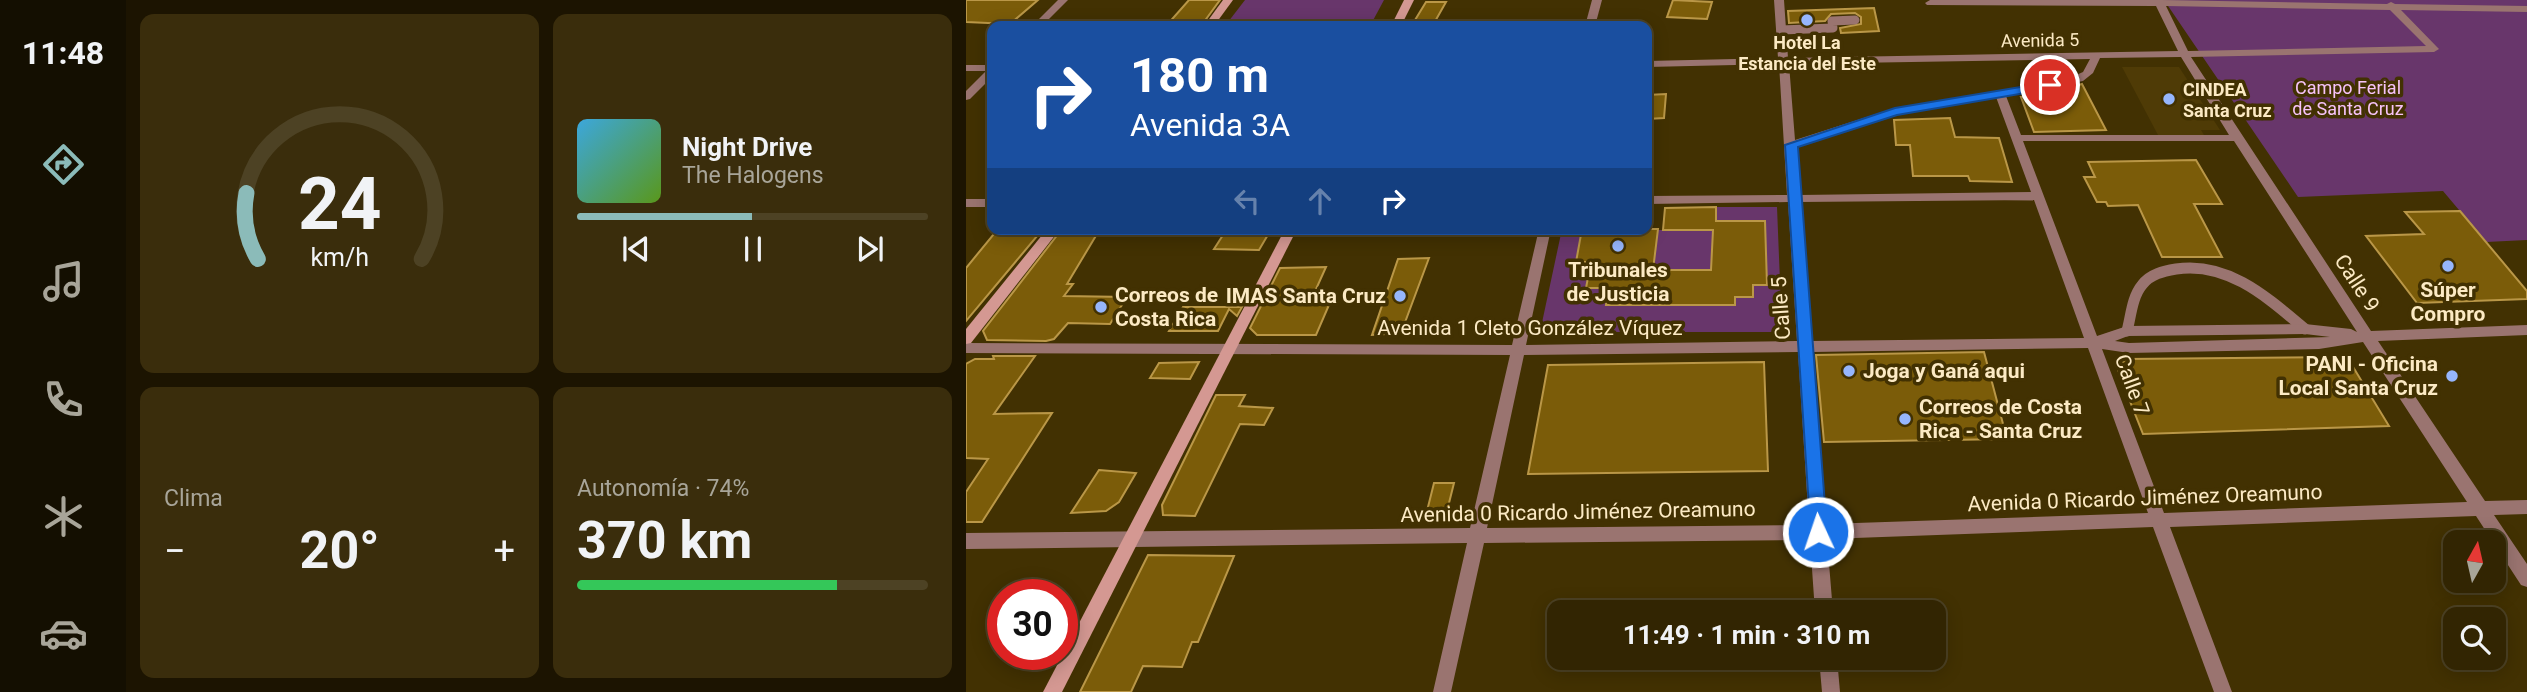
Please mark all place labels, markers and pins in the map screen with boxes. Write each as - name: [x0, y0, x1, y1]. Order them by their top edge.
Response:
- marker: Hotel La Estancia del Este: [1799, 12, 1815, 28]
- place label: Hotel La Estancia del Este: [1738, 32, 1876, 74]
- pin: [2020, 55, 2080, 115]
- place label: CINDEA Santa Cruz: [2183, 79, 2272, 121]
- marker: CINDEA Santa Cruz: [2161, 91, 2177, 107]
- marker: Tribunales de Justicia: [1610, 238, 1626, 254]
- place label: Tribunales de Justicia: [1566, 258, 1670, 306]
- marker: Súper Compro: [2440, 258, 2456, 274]
- place label: Súper Compro: [2411, 278, 2486, 326]
- place label: Correos de Costa Rica: [1115, 283, 1218, 331]
- place label: IMAS Santa Cruz: [1226, 284, 1386, 308]
- marker: IMAS Santa Cruz: [1392, 288, 1408, 304]
- marker: Correos de Costa Rica: [1093, 299, 1109, 315]
- place label: PANI - Oficina Local Santa Cruz: [2278, 352, 2438, 400]
- place label: Joga y Ganá aqui: [1863, 359, 2025, 383]
- marker: Joga y Ganá aqui: [1841, 363, 1857, 379]
- marker: PANI - Oficina Local Santa Cruz: [2444, 368, 2460, 384]
- place label: Correos de Costa Rica - Santa Cruz: [1919, 395, 2082, 443]
- marker: Correos de Costa Rica - Santa Cruz: [1897, 411, 1913, 427]

